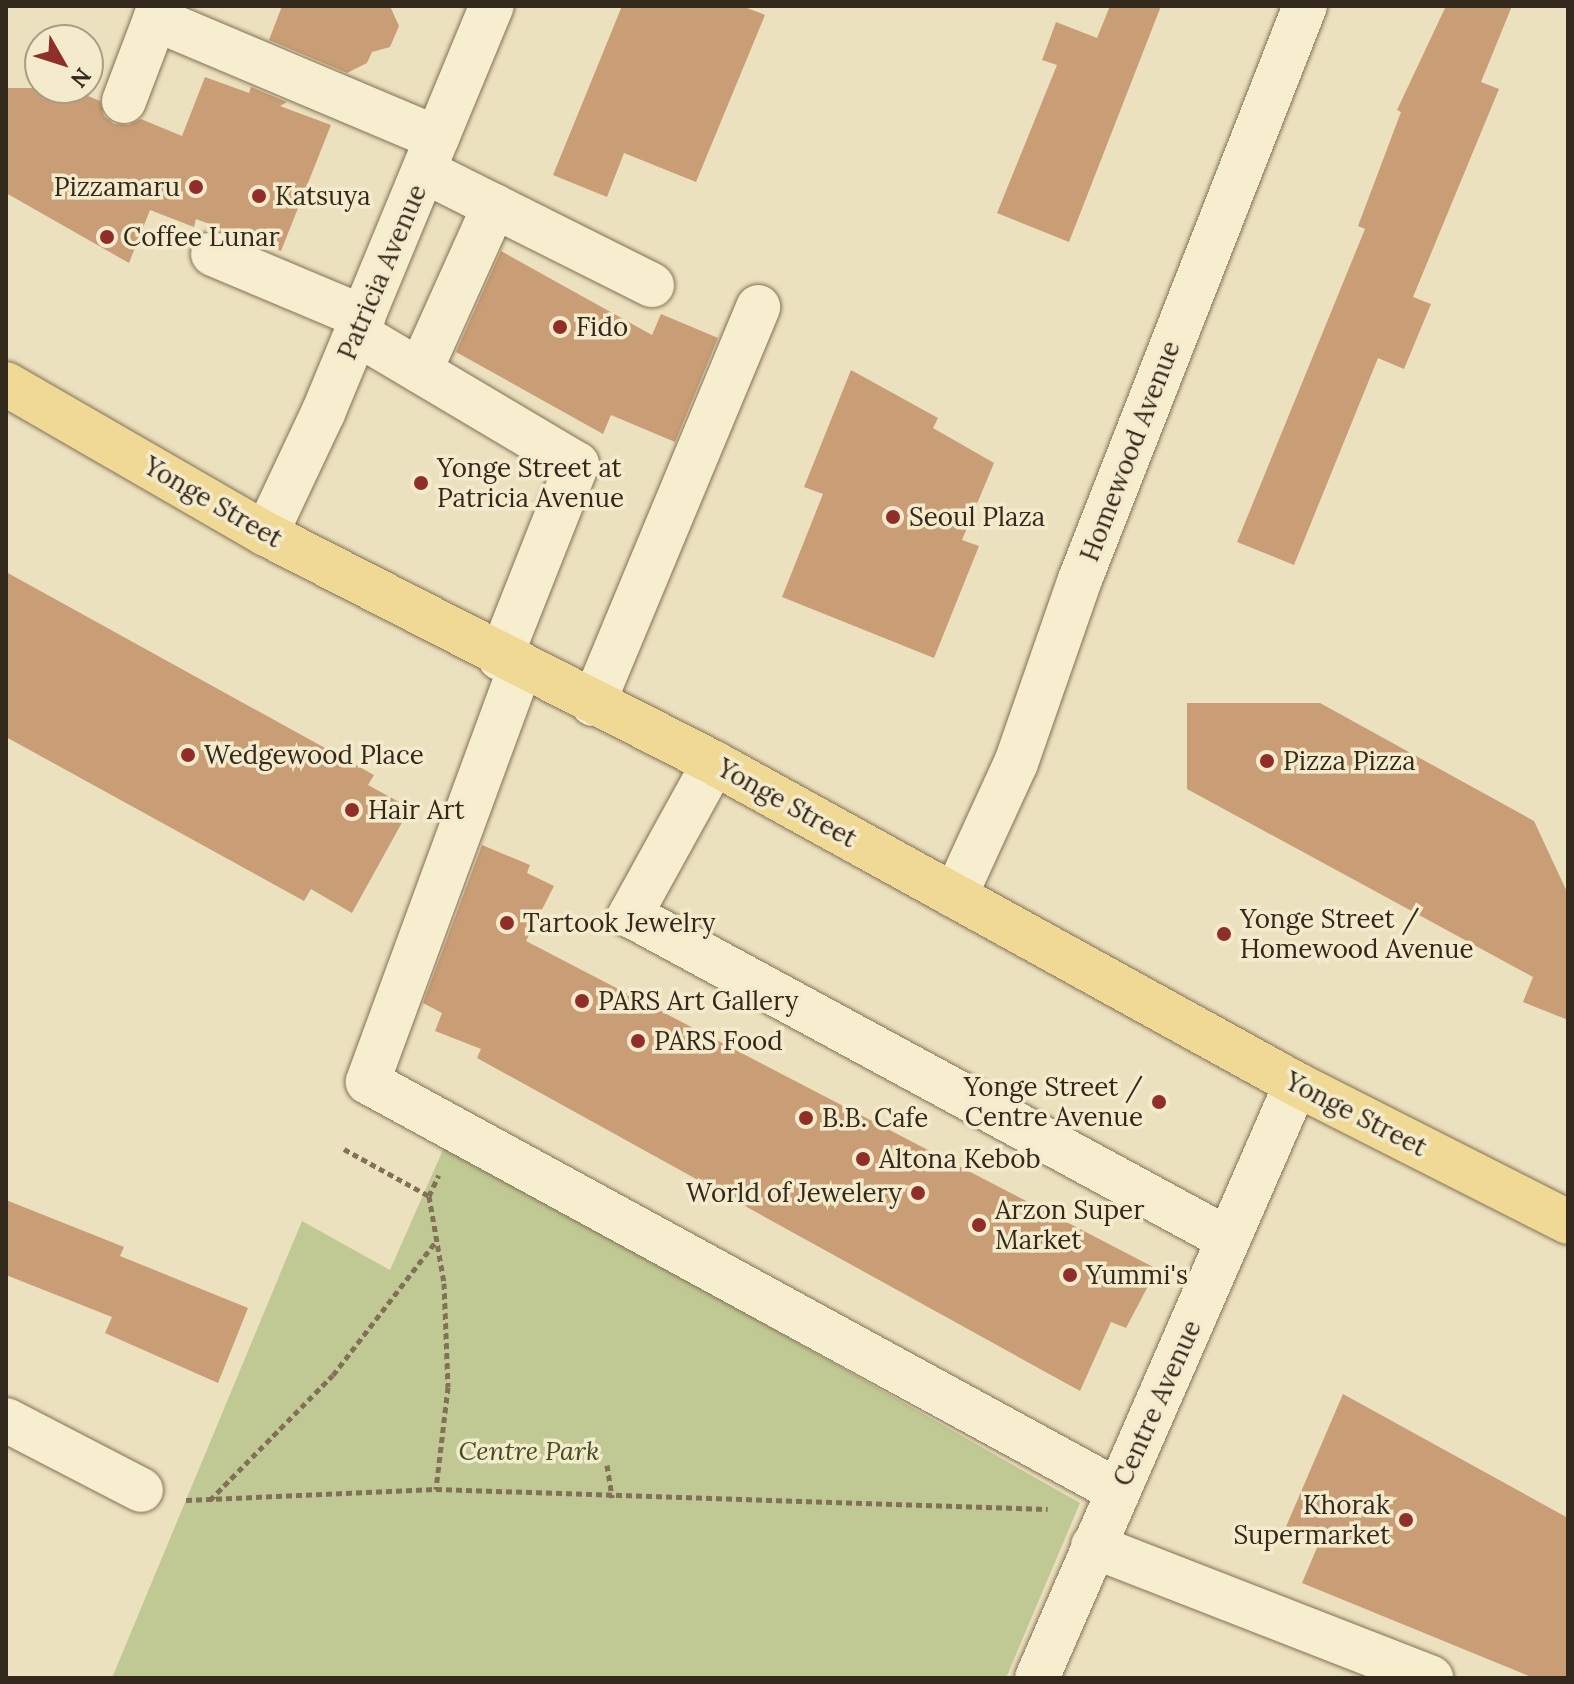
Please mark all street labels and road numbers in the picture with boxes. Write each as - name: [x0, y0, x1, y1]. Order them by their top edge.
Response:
- street label: Patricia Avenue: [331, 180, 433, 364]
- street label: Homewood Avenue: [1074, 336, 1186, 566]
- street label: Yonge Street: [138, 450, 288, 554]
- street label: Yonge Street: [712, 752, 862, 854]
- street label: Yonge Street: [1280, 1065, 1432, 1163]
- street label: Centre Avenue: [1107, 1315, 1207, 1491]

